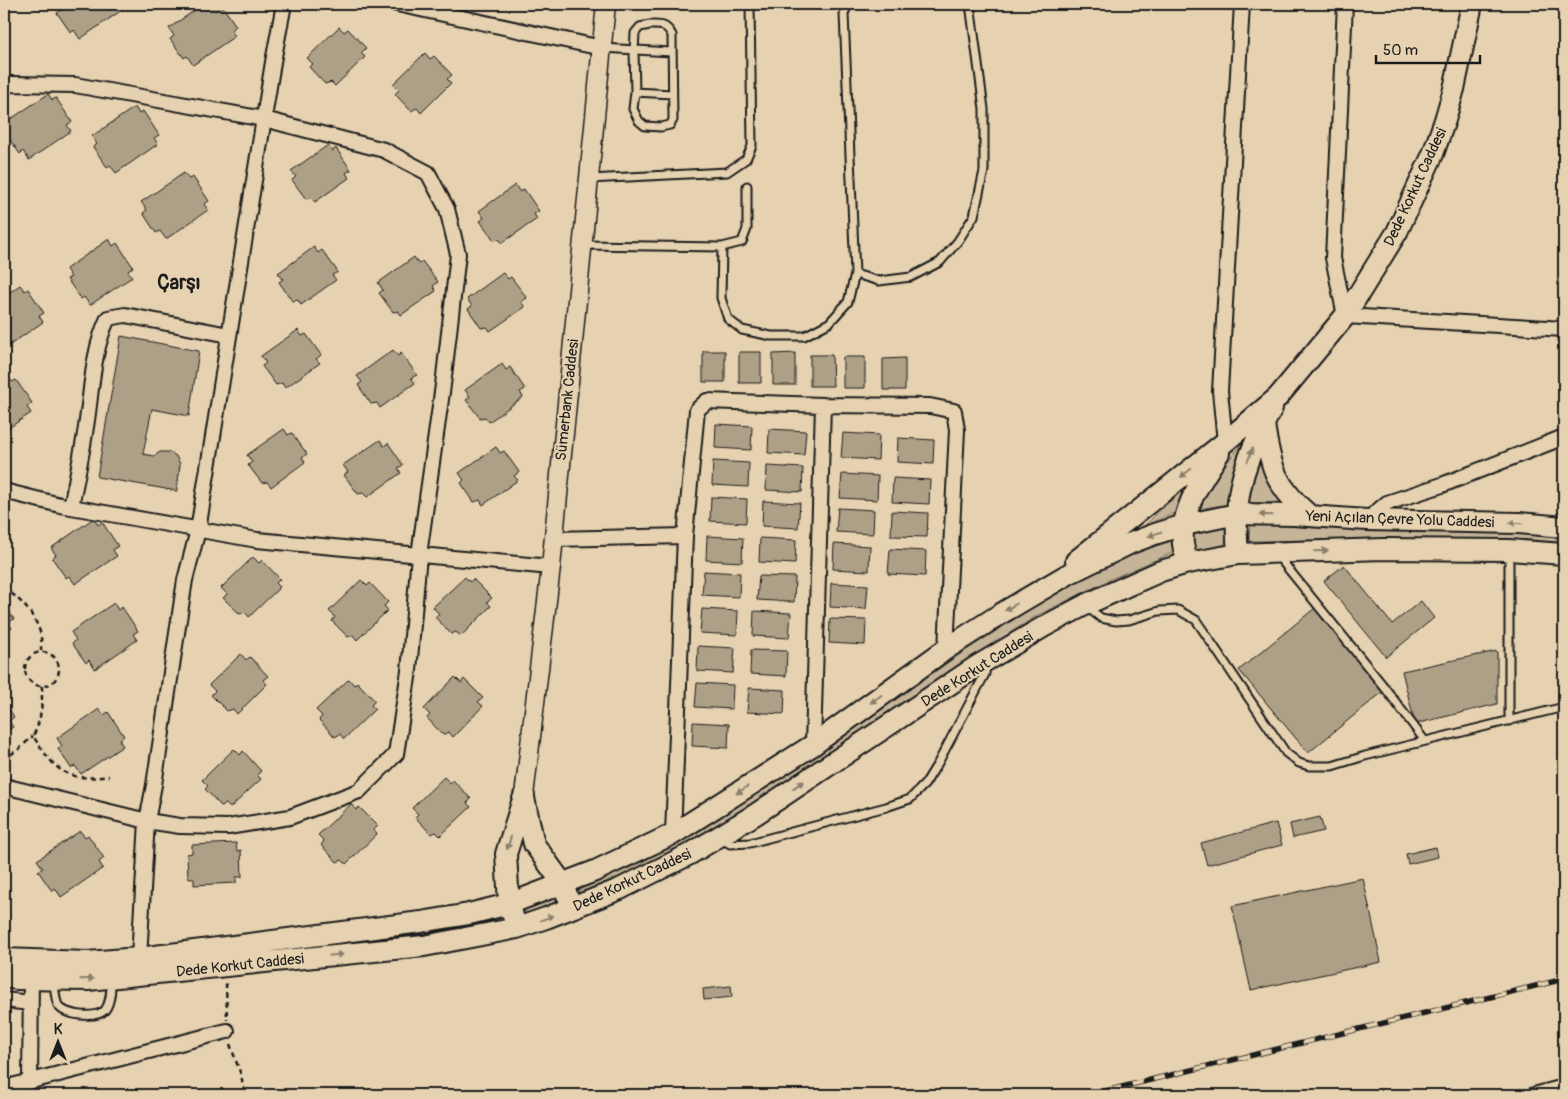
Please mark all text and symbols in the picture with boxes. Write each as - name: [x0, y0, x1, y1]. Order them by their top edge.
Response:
- scale bar: [1376, 32, 1479, 64]
- text: 50 m: [1383, 41, 1418, 60]
- street label: Dede Korkut Caddesi: [1380, 125, 1451, 249]
- district label: Çarşı: [157, 270, 201, 295]
- street label: Sümerbank Caddesi: [552, 338, 583, 462]
- one-way arrow: [1247, 447, 1254, 462]
- one-way arrow: [1180, 468, 1193, 478]
- street label: Yeni Açılan Çevre Yolu Caddesi: [1304, 507, 1495, 532]
- one-way arrow: [1258, 511, 1274, 519]
- one-way arrow: [1507, 519, 1523, 527]
- one-way arrow: [1148, 531, 1163, 538]
- one-way arrow: [1314, 547, 1330, 555]
- one-way arrow: [1004, 603, 1017, 612]
- street label: Dede Korkut Caddesi: [918, 627, 1037, 711]
- one-way arrow: [870, 694, 883, 704]
- one-way arrow: [792, 780, 805, 790]
- one-way arrow: [736, 786, 749, 795]
- one-way arrow: [505, 835, 513, 850]
- street label: Dede Korkut Caddesi: [570, 845, 695, 916]
- one-way arrow: [540, 914, 555, 922]
- street label: Dede Korkut Caddesi: [175, 949, 305, 982]
- one-way arrow: [328, 951, 344, 959]
- one-way arrow: [80, 975, 96, 983]
- north arrow: [32, 1016, 82, 1066]
- text: K: [54, 1021, 63, 1038]

